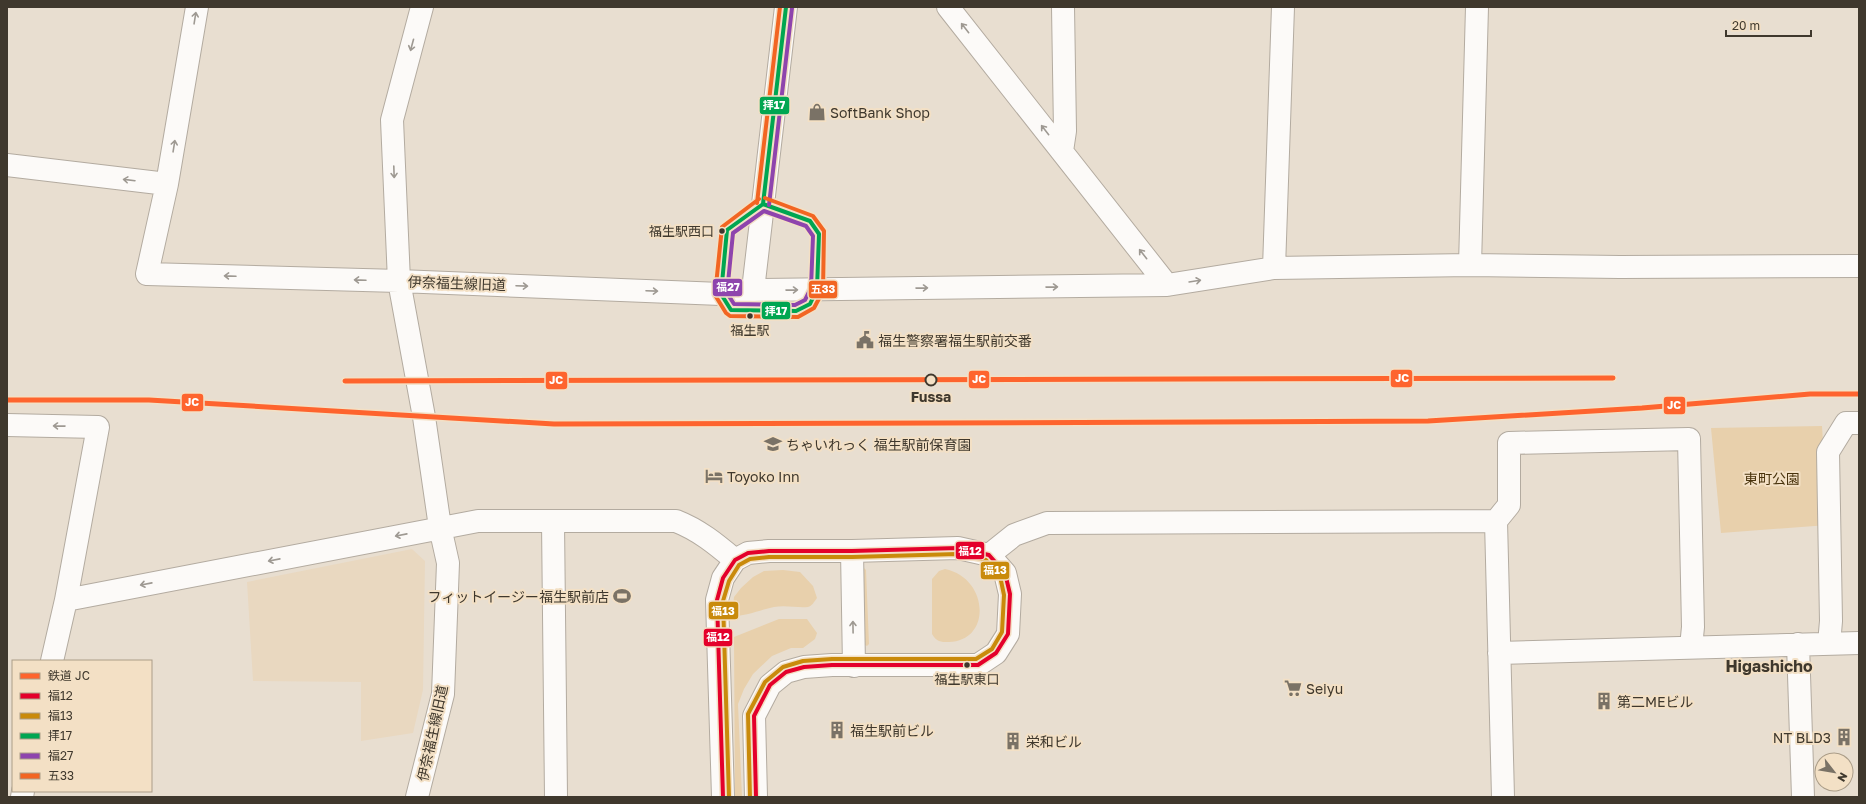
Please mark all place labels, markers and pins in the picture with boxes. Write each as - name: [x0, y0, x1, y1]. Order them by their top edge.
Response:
- shop icon: SoftBank Shop: [807, 102, 827, 122]
- place label: SoftBank Shop: [830, 104, 930, 121]
- place label: 福生駅西口: [649, 223, 714, 239]
- marker: 福生駅西口: [717, 226, 727, 236]
- marker: 福生駅: [745, 311, 755, 321]
- place label: 福生駅: [730, 322, 770, 338]
- public building icon: 福生警察署福生駅前交番: [855, 330, 875, 350]
- place label: 福生警察署福生駅前交番: [878, 332, 1032, 349]
- marker: Fussa: [924, 373, 938, 387]
- place label: Fussa: [911, 388, 951, 405]
- school or university icon: ちゃいれっく 福生駅前保育園: [763, 434, 783, 454]
- place label: ちゃいれっく 福生駅前保育園: [786, 436, 972, 453]
- hotel icon: Toyoko Inn: [704, 466, 724, 486]
- place label: Toyoko Inn: [727, 468, 800, 485]
- sports icon: フィットイージー福生駅前店: [612, 586, 632, 606]
- place label: フィットイージー福生駅前店: [428, 588, 609, 605]
- marker: 福生駅東口: [962, 660, 972, 670]
- place label: 福生駅東口: [934, 671, 1000, 687]
- supermarket icon: Seiyu: [1283, 678, 1303, 698]
- place label: Seiyu: [1306, 680, 1343, 697]
- building icon: 第二MEビル: [1594, 691, 1614, 711]
- place label: 第二MEビル: [1617, 693, 1694, 710]
- building icon: 福生駅前ビル: [827, 720, 847, 740]
- place label: 福生駅前ビル: [850, 722, 934, 739]
- building icon: NT BLD3: [1834, 727, 1854, 747]
- place label: NT BLD3: [1773, 729, 1831, 746]
- building icon: 栄和ビル: [1003, 731, 1023, 751]
- place label: 栄和ビル: [1026, 733, 1082, 750]

